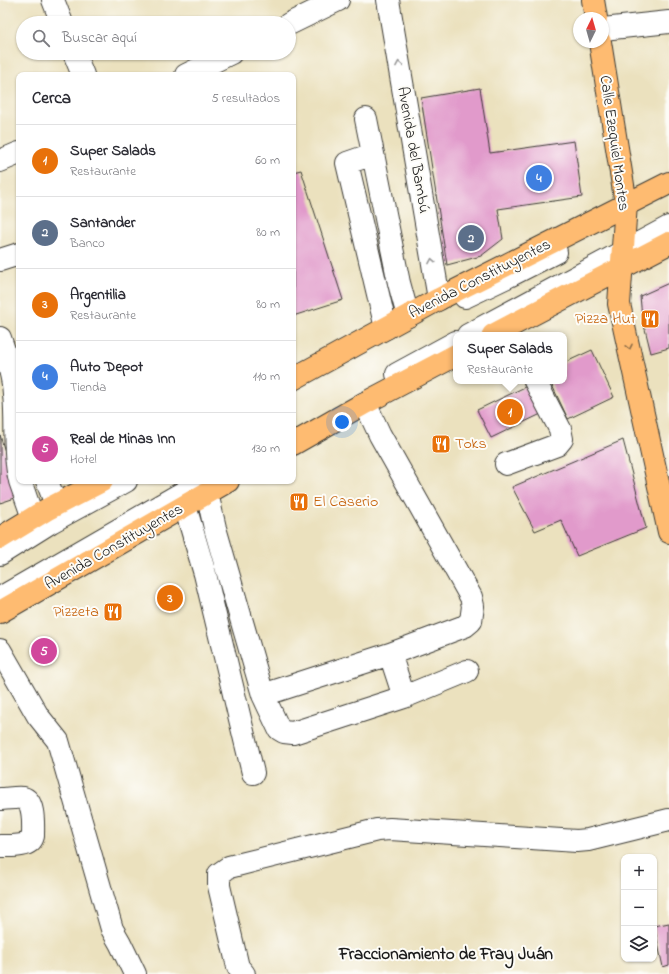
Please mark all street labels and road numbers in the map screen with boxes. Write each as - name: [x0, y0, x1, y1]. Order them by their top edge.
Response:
- street label: Calle Ezequiel Montes: [593, 74, 635, 212]
- street label: Avenida del Bambú: [390, 85, 436, 215]
- street label: Avenida Constituyentes: [405, 233, 555, 325]
- street label: Avenida Constituyentes: [40, 497, 188, 597]

